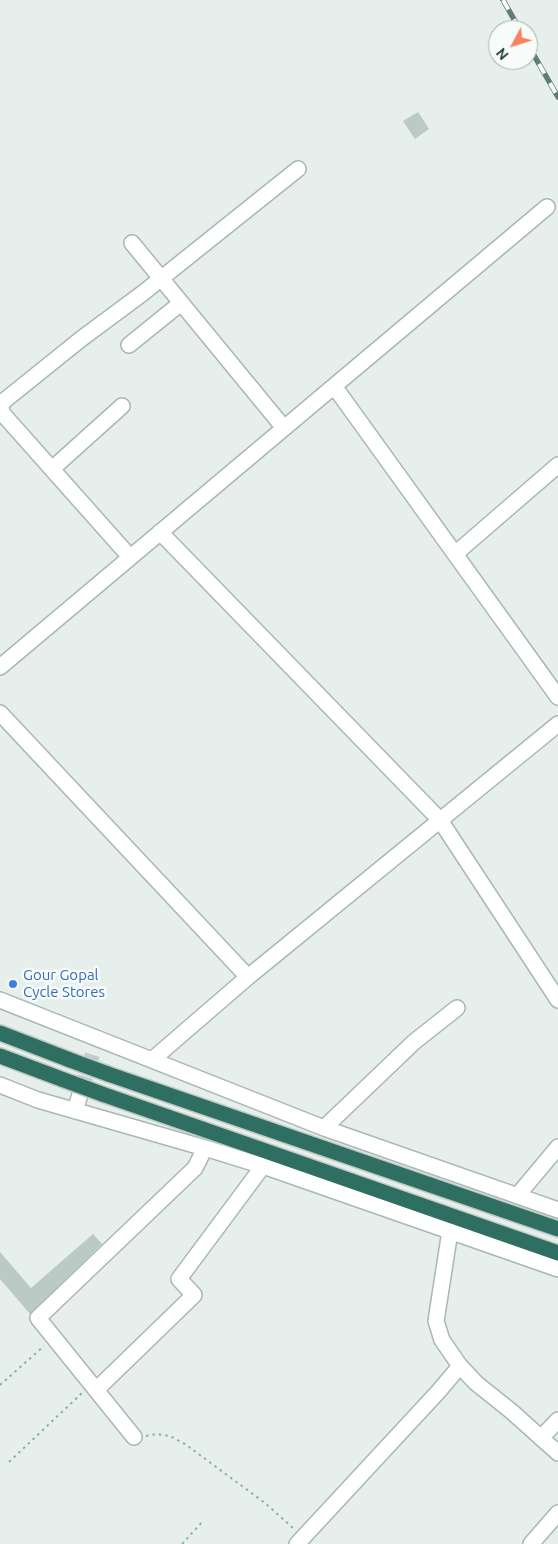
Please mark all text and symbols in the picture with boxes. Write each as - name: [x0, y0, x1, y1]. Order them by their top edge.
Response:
- north arrow: [488, 20, 538, 70]
- text: N: [493, 45, 512, 63]
- place label: Gour Gopal Cycle Stores: [23, 966, 105, 1001]
- marker: Gour Gopal Cycle Stores: [7, 978, 19, 990]

